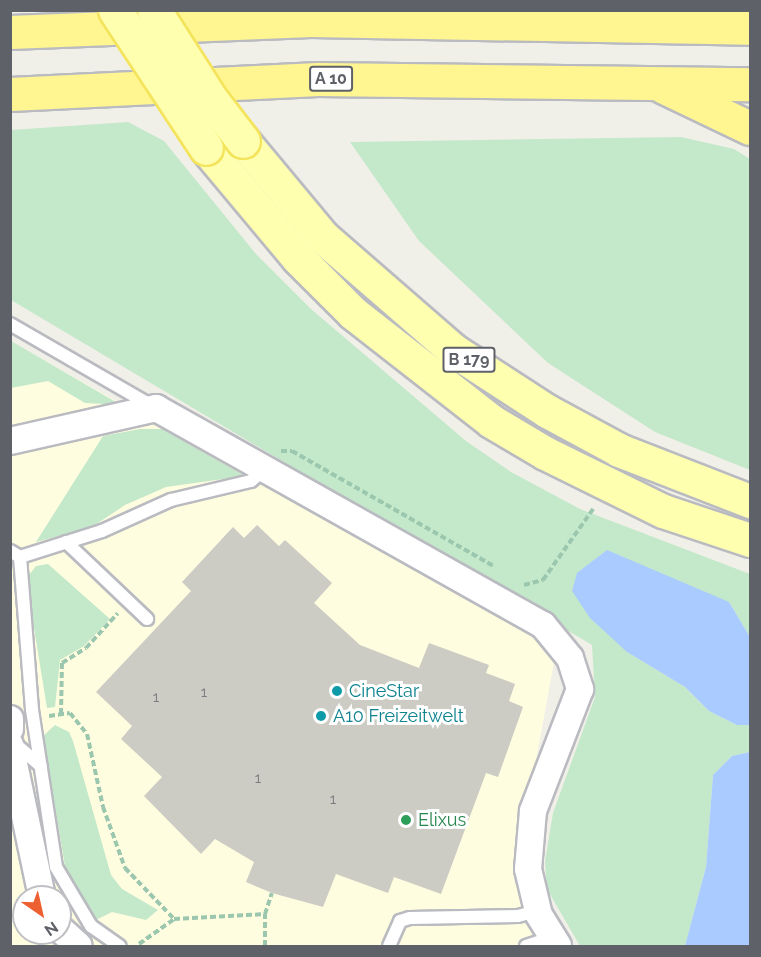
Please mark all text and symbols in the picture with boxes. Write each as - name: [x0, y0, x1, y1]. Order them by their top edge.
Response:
- road number: A 10: [308, 66, 354, 92]
- road number: B 179: [442, 347, 496, 373]
- place label: CineStar: [349, 680, 419, 702]
- house number: 1: [201, 684, 207, 702]
- marker: CineStar: [330, 684, 344, 698]
- house number: 1: [153, 689, 159, 707]
- place label: A10 Freizeitwelt: [333, 705, 464, 727]
- marker: A10 Freizeitwelt: [314, 709, 328, 723]
- house number: 1: [255, 770, 261, 788]
- house number: 1: [330, 791, 336, 809]
- place label: Elixus: [418, 809, 466, 831]
- marker: Elixus: [399, 813, 413, 827]
- north arrow: [12, 885, 72, 945]
- text: N: [41, 917, 62, 940]

